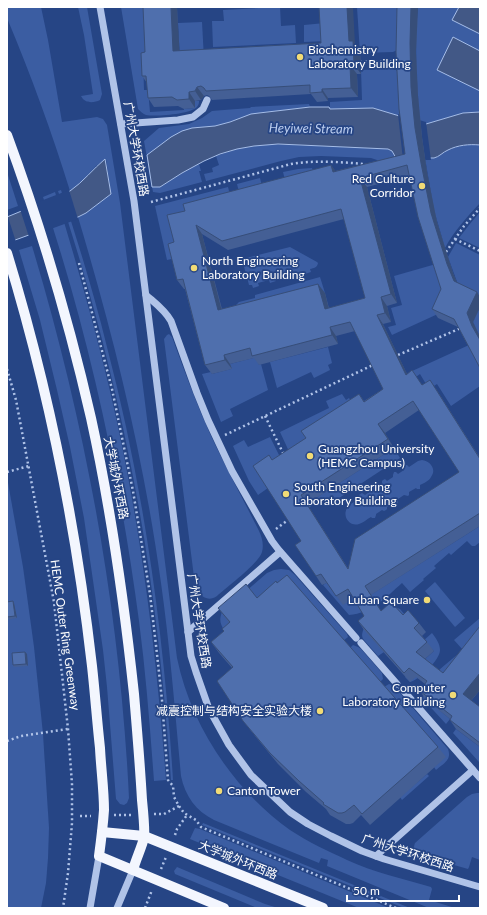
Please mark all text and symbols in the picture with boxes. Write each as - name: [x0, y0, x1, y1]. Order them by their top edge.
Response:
- place label: Biochemistry Laboratory Building: [308, 42, 411, 71]
- marker: Biochemistry Laboratory Building: [295, 52, 305, 62]
- street label: 广州大学环校西路: [121, 100, 152, 197]
- water label: Heyiwei Stream: [269, 119, 353, 137]
- place label: Red Culture Corridor: [352, 171, 415, 200]
- marker: Red Culture Corridor: [417, 181, 427, 191]
- place label: North Engineering Laboratory Building: [202, 253, 305, 282]
- marker: North Engineering Laboratory Building: [189, 263, 199, 273]
- street label: 大学城外环西路: [101, 435, 132, 521]
- place label: Guangzhou University (HEMC Campus): [318, 441, 435, 470]
- marker: Guangzhou University (HEMC Campus): [305, 451, 315, 461]
- place label: South Engineering Laboratory Building: [294, 479, 397, 508]
- marker: South Engineering Laboratory Building: [281, 489, 291, 499]
- street label: HEMC Outer Ring Greenway: [47, 559, 84, 712]
- street label: 广州大学环校西路: [185, 572, 214, 670]
- place label: Luban Square: [348, 592, 419, 607]
- marker: Luban Square: [422, 595, 432, 605]
- place label: Computer Laboratory Building: [342, 680, 446, 709]
- marker: Computer Laboratory Building: [448, 690, 458, 700]
- place label: 减震控制与结构安全实验大楼: [156, 703, 312, 718]
- marker: 减震控制与结构安全实验大楼: [315, 706, 325, 716]
- place label: Canton Tower: [227, 783, 301, 798]
- marker: Canton Tower: [214, 786, 224, 796]
- street label: 广州大学环校西路: [360, 831, 456, 874]
- street label: 大学城外环西路: [196, 837, 280, 882]
- scale bar: [347, 877, 459, 903]
- text: 50 m: [353, 883, 380, 898]

